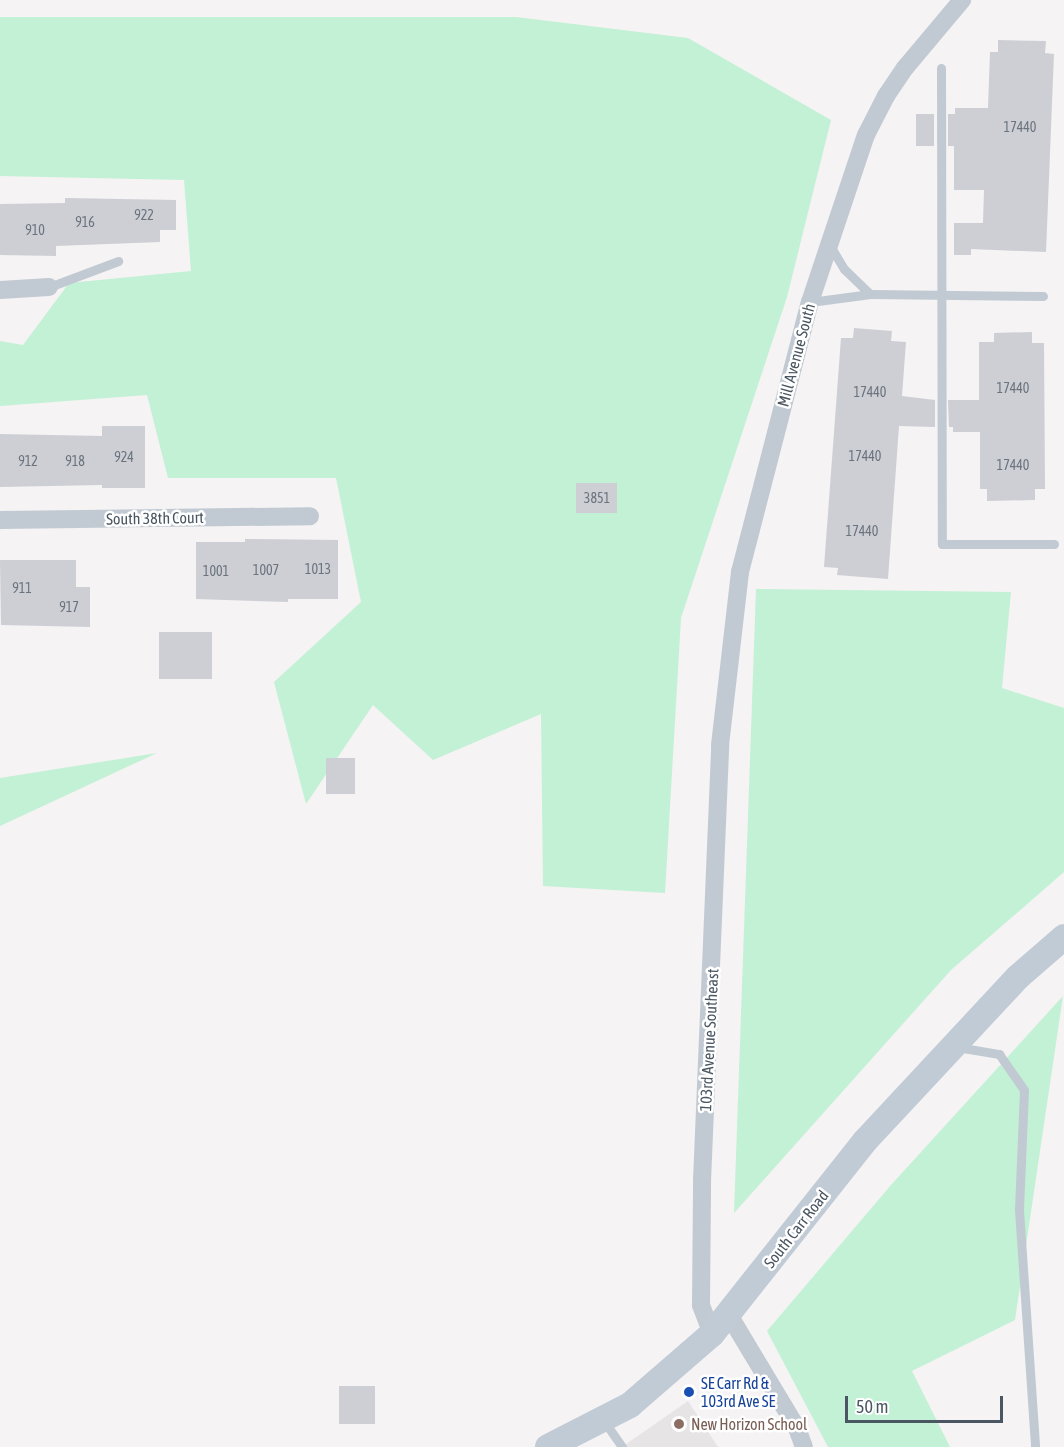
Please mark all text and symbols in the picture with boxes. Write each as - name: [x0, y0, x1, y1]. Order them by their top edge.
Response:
- house number: 17440: [1004, 119, 1036, 135]
- house number: 922: [134, 207, 154, 223]
- house number: 916: [75, 214, 95, 230]
- house number: 910: [25, 222, 45, 238]
- street label: Mill Avenue South: [773, 301, 819, 409]
- house number: 17440: [997, 380, 1029, 396]
- house number: 17440: [854, 384, 886, 400]
- house number: 17440: [849, 448, 881, 464]
- house number: 924: [114, 449, 134, 465]
- house number: 912: [18, 453, 38, 469]
- house number: 918: [65, 453, 85, 469]
- house number: 17440: [997, 457, 1029, 473]
- house number: 3851: [584, 490, 610, 506]
- street label: South 38th Court: [106, 508, 204, 528]
- house number: 17440: [846, 523, 878, 539]
- house number: 1013: [305, 561, 331, 577]
- house number: 1007: [253, 562, 279, 578]
- house number: 1001: [203, 563, 229, 579]
- house number: 911: [12, 580, 32, 596]
- house number: 917: [59, 599, 79, 615]
- street label: 103rd Avenue Southeast: [696, 968, 722, 1112]
- street label: South Carr Road: [760, 1186, 832, 1272]
- place label: SE Carr Rd & 103rd Ave SE: [701, 1373, 775, 1411]
- scale bar: [848, 1384, 1006, 1422]
- marker: SE Carr Rd & 103rd Ave SE: [682, 1385, 696, 1399]
- text: 50 m: [856, 1396, 888, 1417]
- place label: New Horizon School: [691, 1414, 807, 1434]
- marker: New Horizon School: [672, 1417, 686, 1431]

